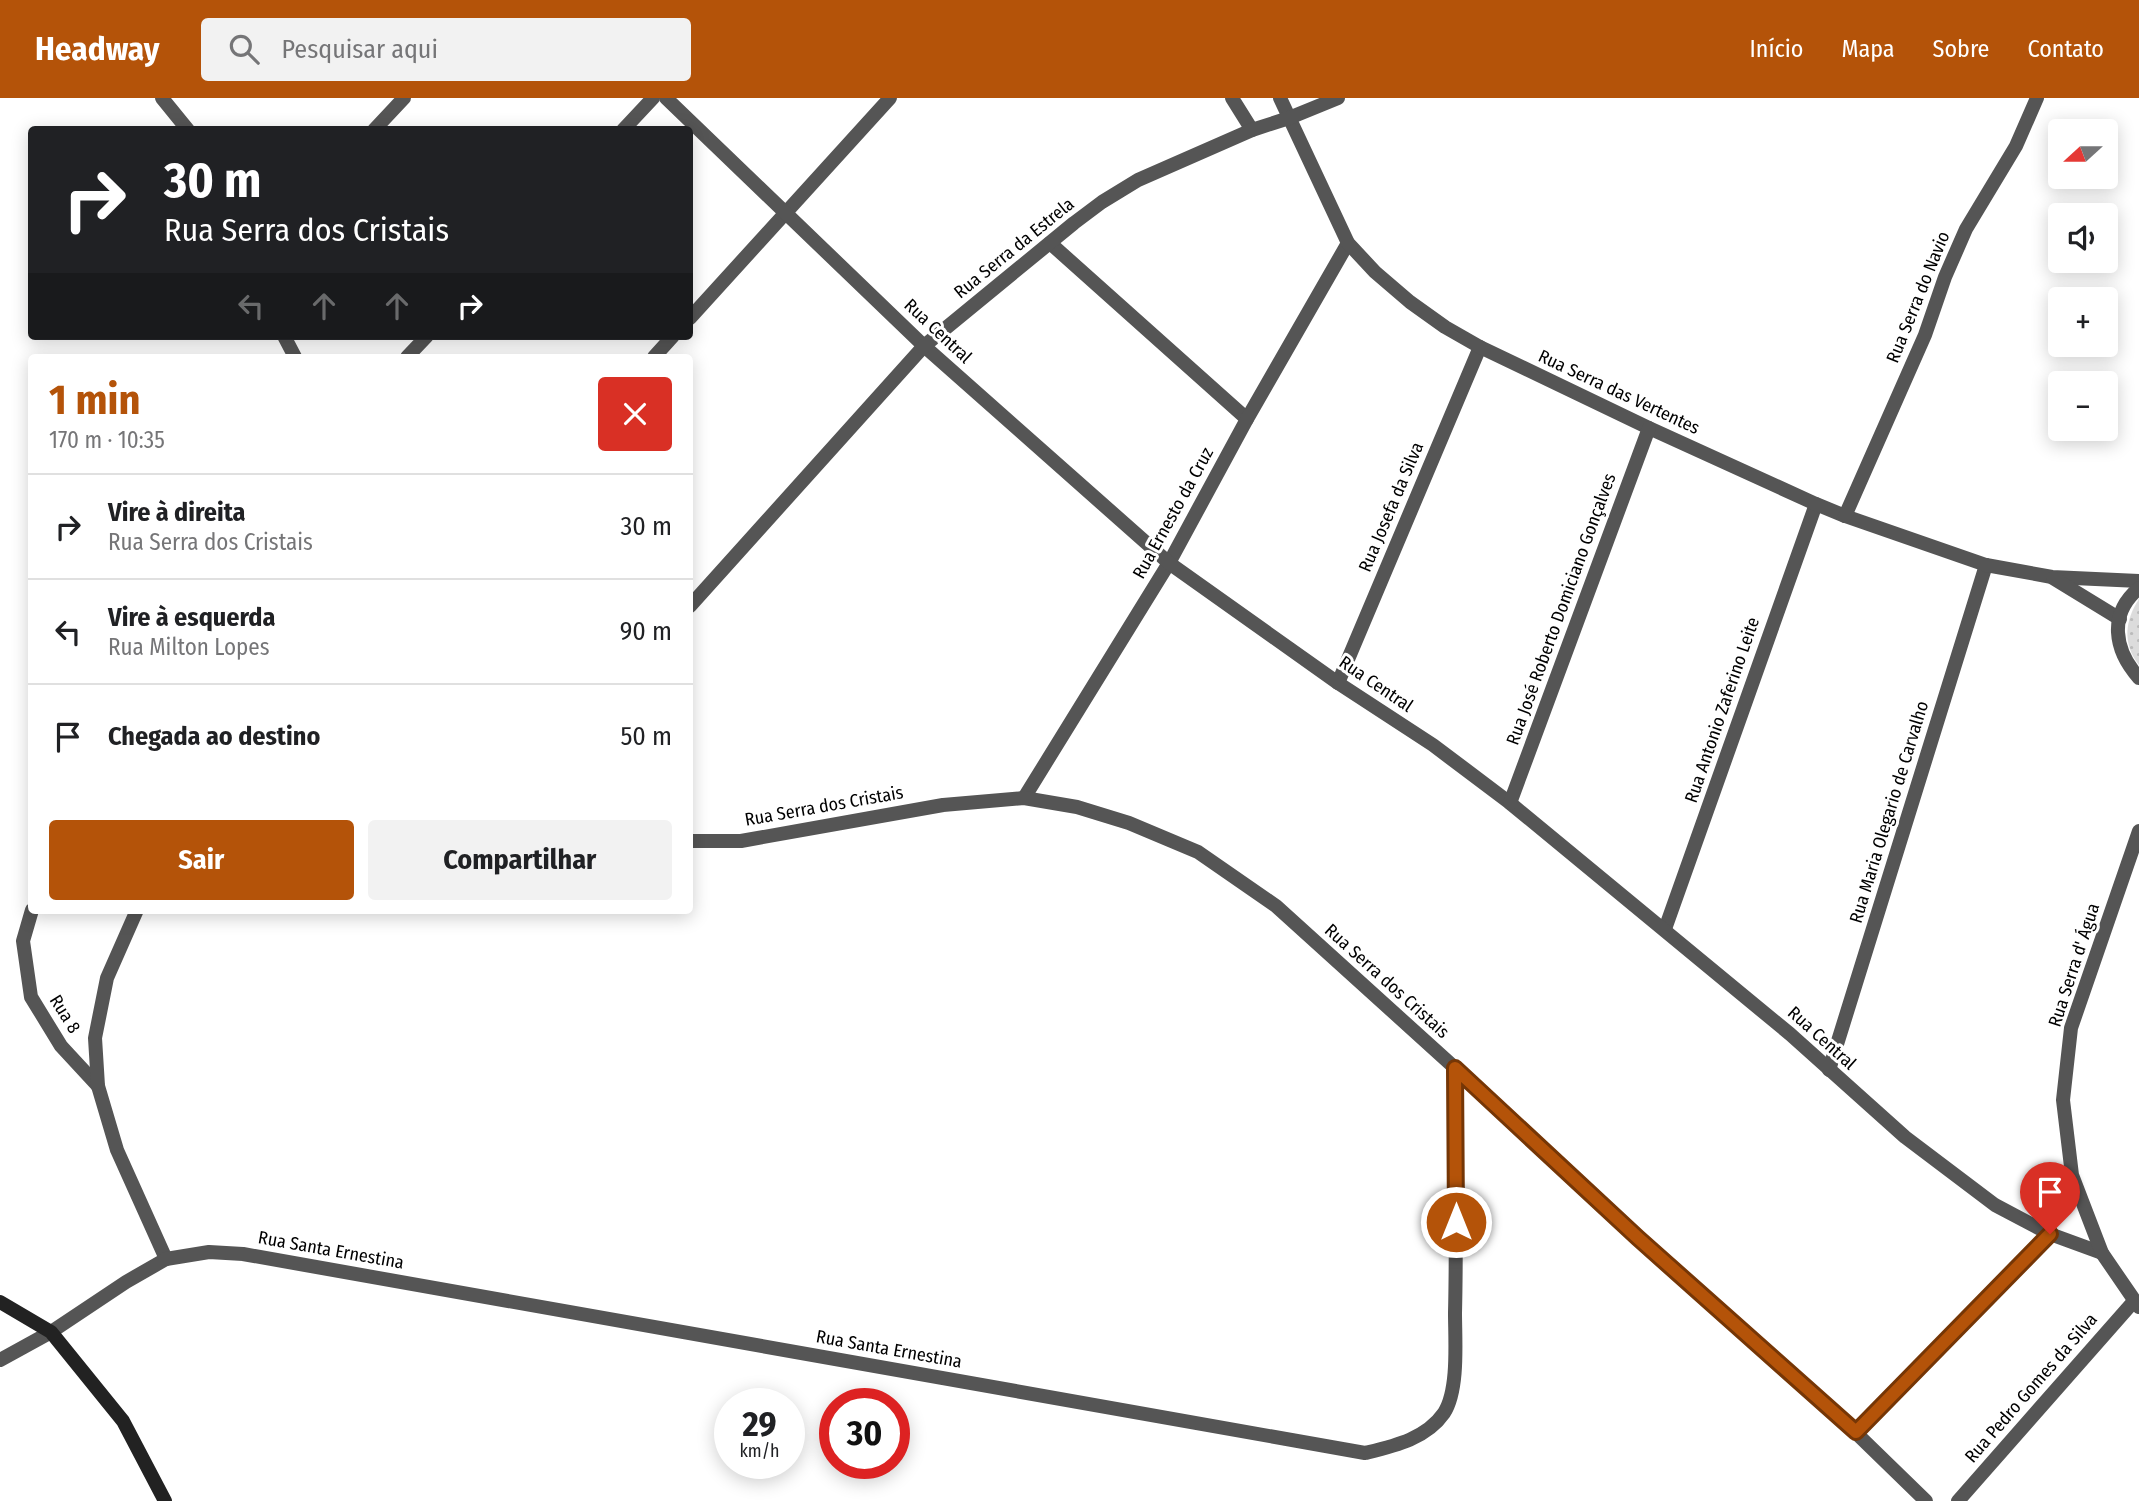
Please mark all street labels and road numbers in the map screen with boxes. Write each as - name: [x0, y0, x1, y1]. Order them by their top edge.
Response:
- street label: Rua Serra da Estrela: [950, 193, 1079, 303]
- street label: Rua Serra do Navio: [1882, 228, 1954, 366]
- street label: Rua Central: [900, 294, 977, 368]
- street label: Rua Serra das Vertentes: [1535, 345, 1703, 439]
- street label: Rua Josefa da Silva: [1354, 439, 1428, 575]
- street label: Rua Ernesto da Cruz: [1128, 444, 1218, 582]
- street label: Rua José Roberto Domiciano Gonçalves: [1501, 470, 1621, 748]
- street label: Rua Antonio Zaferino Leite: [1680, 614, 1764, 806]
- street label: Rua Central: [1335, 651, 1417, 717]
- street label: Rua Maria Olegario de Carvalho: [1845, 698, 1933, 926]
- street label: Rua Serra dos Cristais: [743, 781, 905, 831]
- street label: Rua Serra d' Água: [2043, 900, 2104, 1030]
- street label: Rua Serra dos Cristais: [1320, 919, 1454, 1043]
- street label: Rua 8: [45, 991, 85, 1037]
- street label: Rua Central: [1783, 1002, 1861, 1075]
- street label: Rua Santa Ernestina: [256, 1226, 406, 1274]
- street label: Rua Pedro Gomes da Silva: [1960, 1309, 2102, 1467]
- street label: Rua Santa Ernestina: [814, 1325, 964, 1373]

